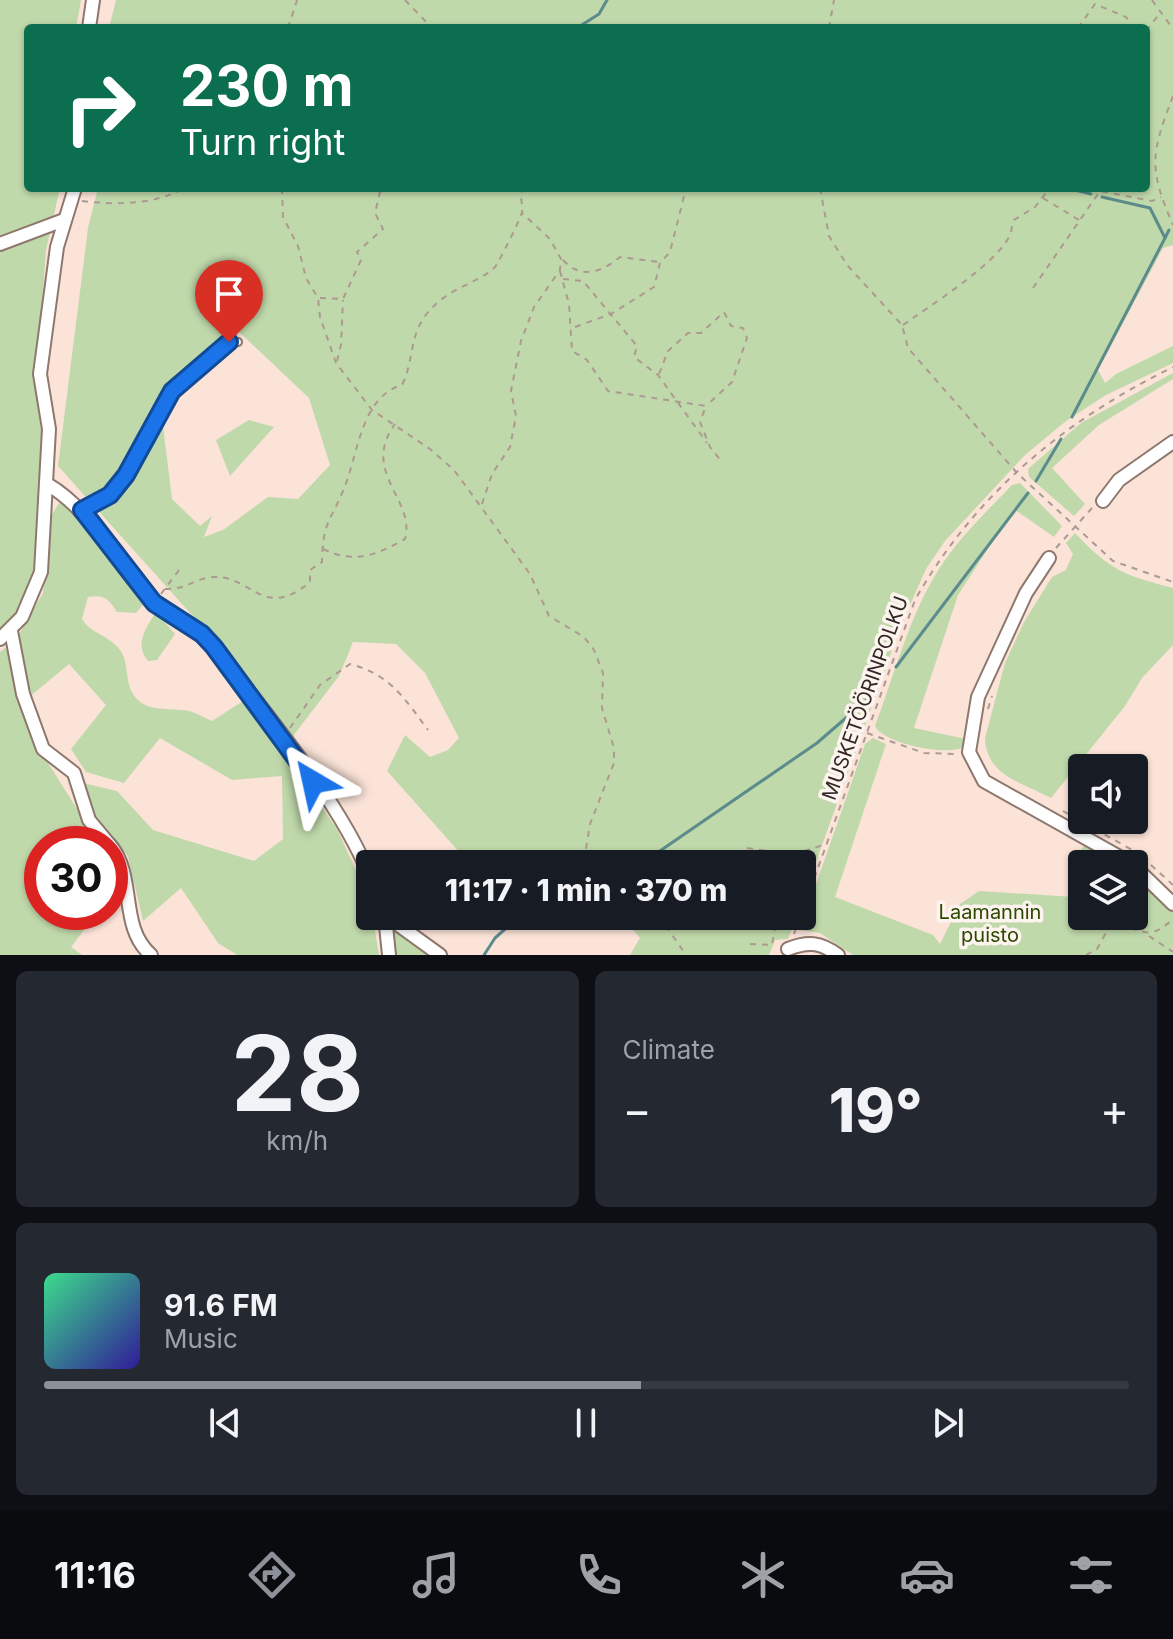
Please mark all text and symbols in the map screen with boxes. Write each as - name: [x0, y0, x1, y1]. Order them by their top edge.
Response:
- text: 230 m: [180, 52, 354, 120]
- icon: right: [48, 56, 152, 160]
- text: Turn right: [180, 120, 345, 164]
- pin: [195, 260, 263, 342]
- icon: arrive: [207, 272, 251, 316]
- street label: MUSKETÖÖRINPOLKU: [817, 593, 913, 803]
- position arrow: [271, 740, 355, 824]
- map controls: [1068, 754, 1148, 930]
- button: sound: [1068, 754, 1148, 834]
- speed limit sign: 30: [24, 826, 128, 930]
- button: layers: [1068, 850, 1148, 930]
- text: 11:17 · 1 min · 370 m: [445, 872, 727, 908]
- park label: Laamannin puisto: [939, 900, 1041, 947]
- text: 28: [231, 1010, 364, 1136]
- text: Climate: [623, 1034, 715, 1065]
- text: 19°: [829, 1074, 923, 1146]
- text: −: [623, 1083, 652, 1137]
- text: +: [1100, 1083, 1129, 1137]
- text: km/h: [266, 1125, 328, 1156]
- text: 91.6 FM: [164, 1287, 278, 1323]
- text: Music: [164, 1323, 238, 1354]
- icon: previous: [203, 1401, 247, 1445]
- icon: pause: [564, 1401, 608, 1445]
- icon: next: [926, 1401, 970, 1445]
- icon: directions: [244, 1547, 300, 1603]
- icon: music: [408, 1547, 464, 1603]
- icon: phone: [571, 1547, 627, 1603]
- icon: climate: [735, 1547, 791, 1603]
- icon: car: [899, 1547, 955, 1603]
- icon: filters: [1063, 1547, 1119, 1603]
- text: 11:16: [54, 1553, 136, 1597]

